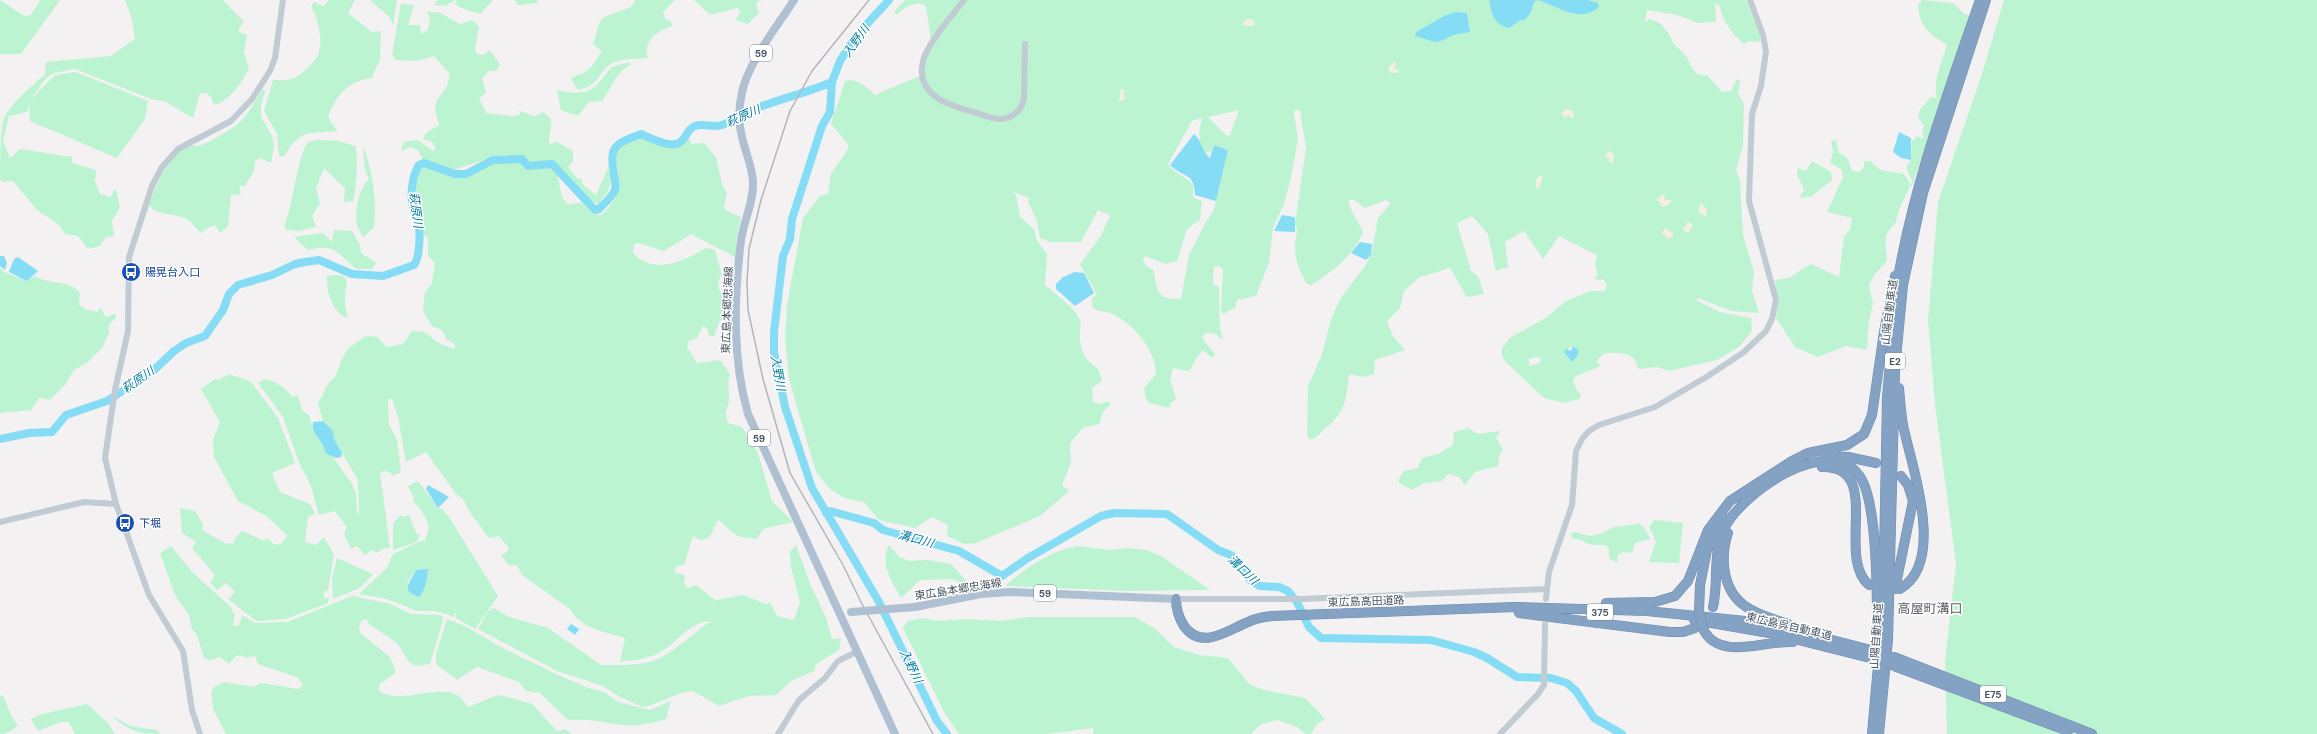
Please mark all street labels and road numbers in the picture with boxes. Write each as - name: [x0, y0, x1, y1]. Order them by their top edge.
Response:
- road number: 59: [750, 45, 772, 61]
- street label: 東広島本郷忠海線: [718, 266, 736, 354]
- street label: 山陽自動車道: [1878, 278, 1900, 346]
- road number: E2: [1885, 353, 1905, 369]
- road number: 59: [748, 430, 770, 446]
- street label: 東広島本郷忠海線: [913, 575, 1003, 603]
- road number: 59: [1034, 585, 1056, 601]
- street label: 東広島高田道路: [1327, 593, 1405, 609]
- street label: 山陽自動車道: [1867, 603, 1885, 669]
- road number: 375: [1587, 604, 1613, 620]
- street label: 東広島呉自動車道: [1745, 609, 1833, 643]
- road number: E75: [1980, 686, 2006, 702]

